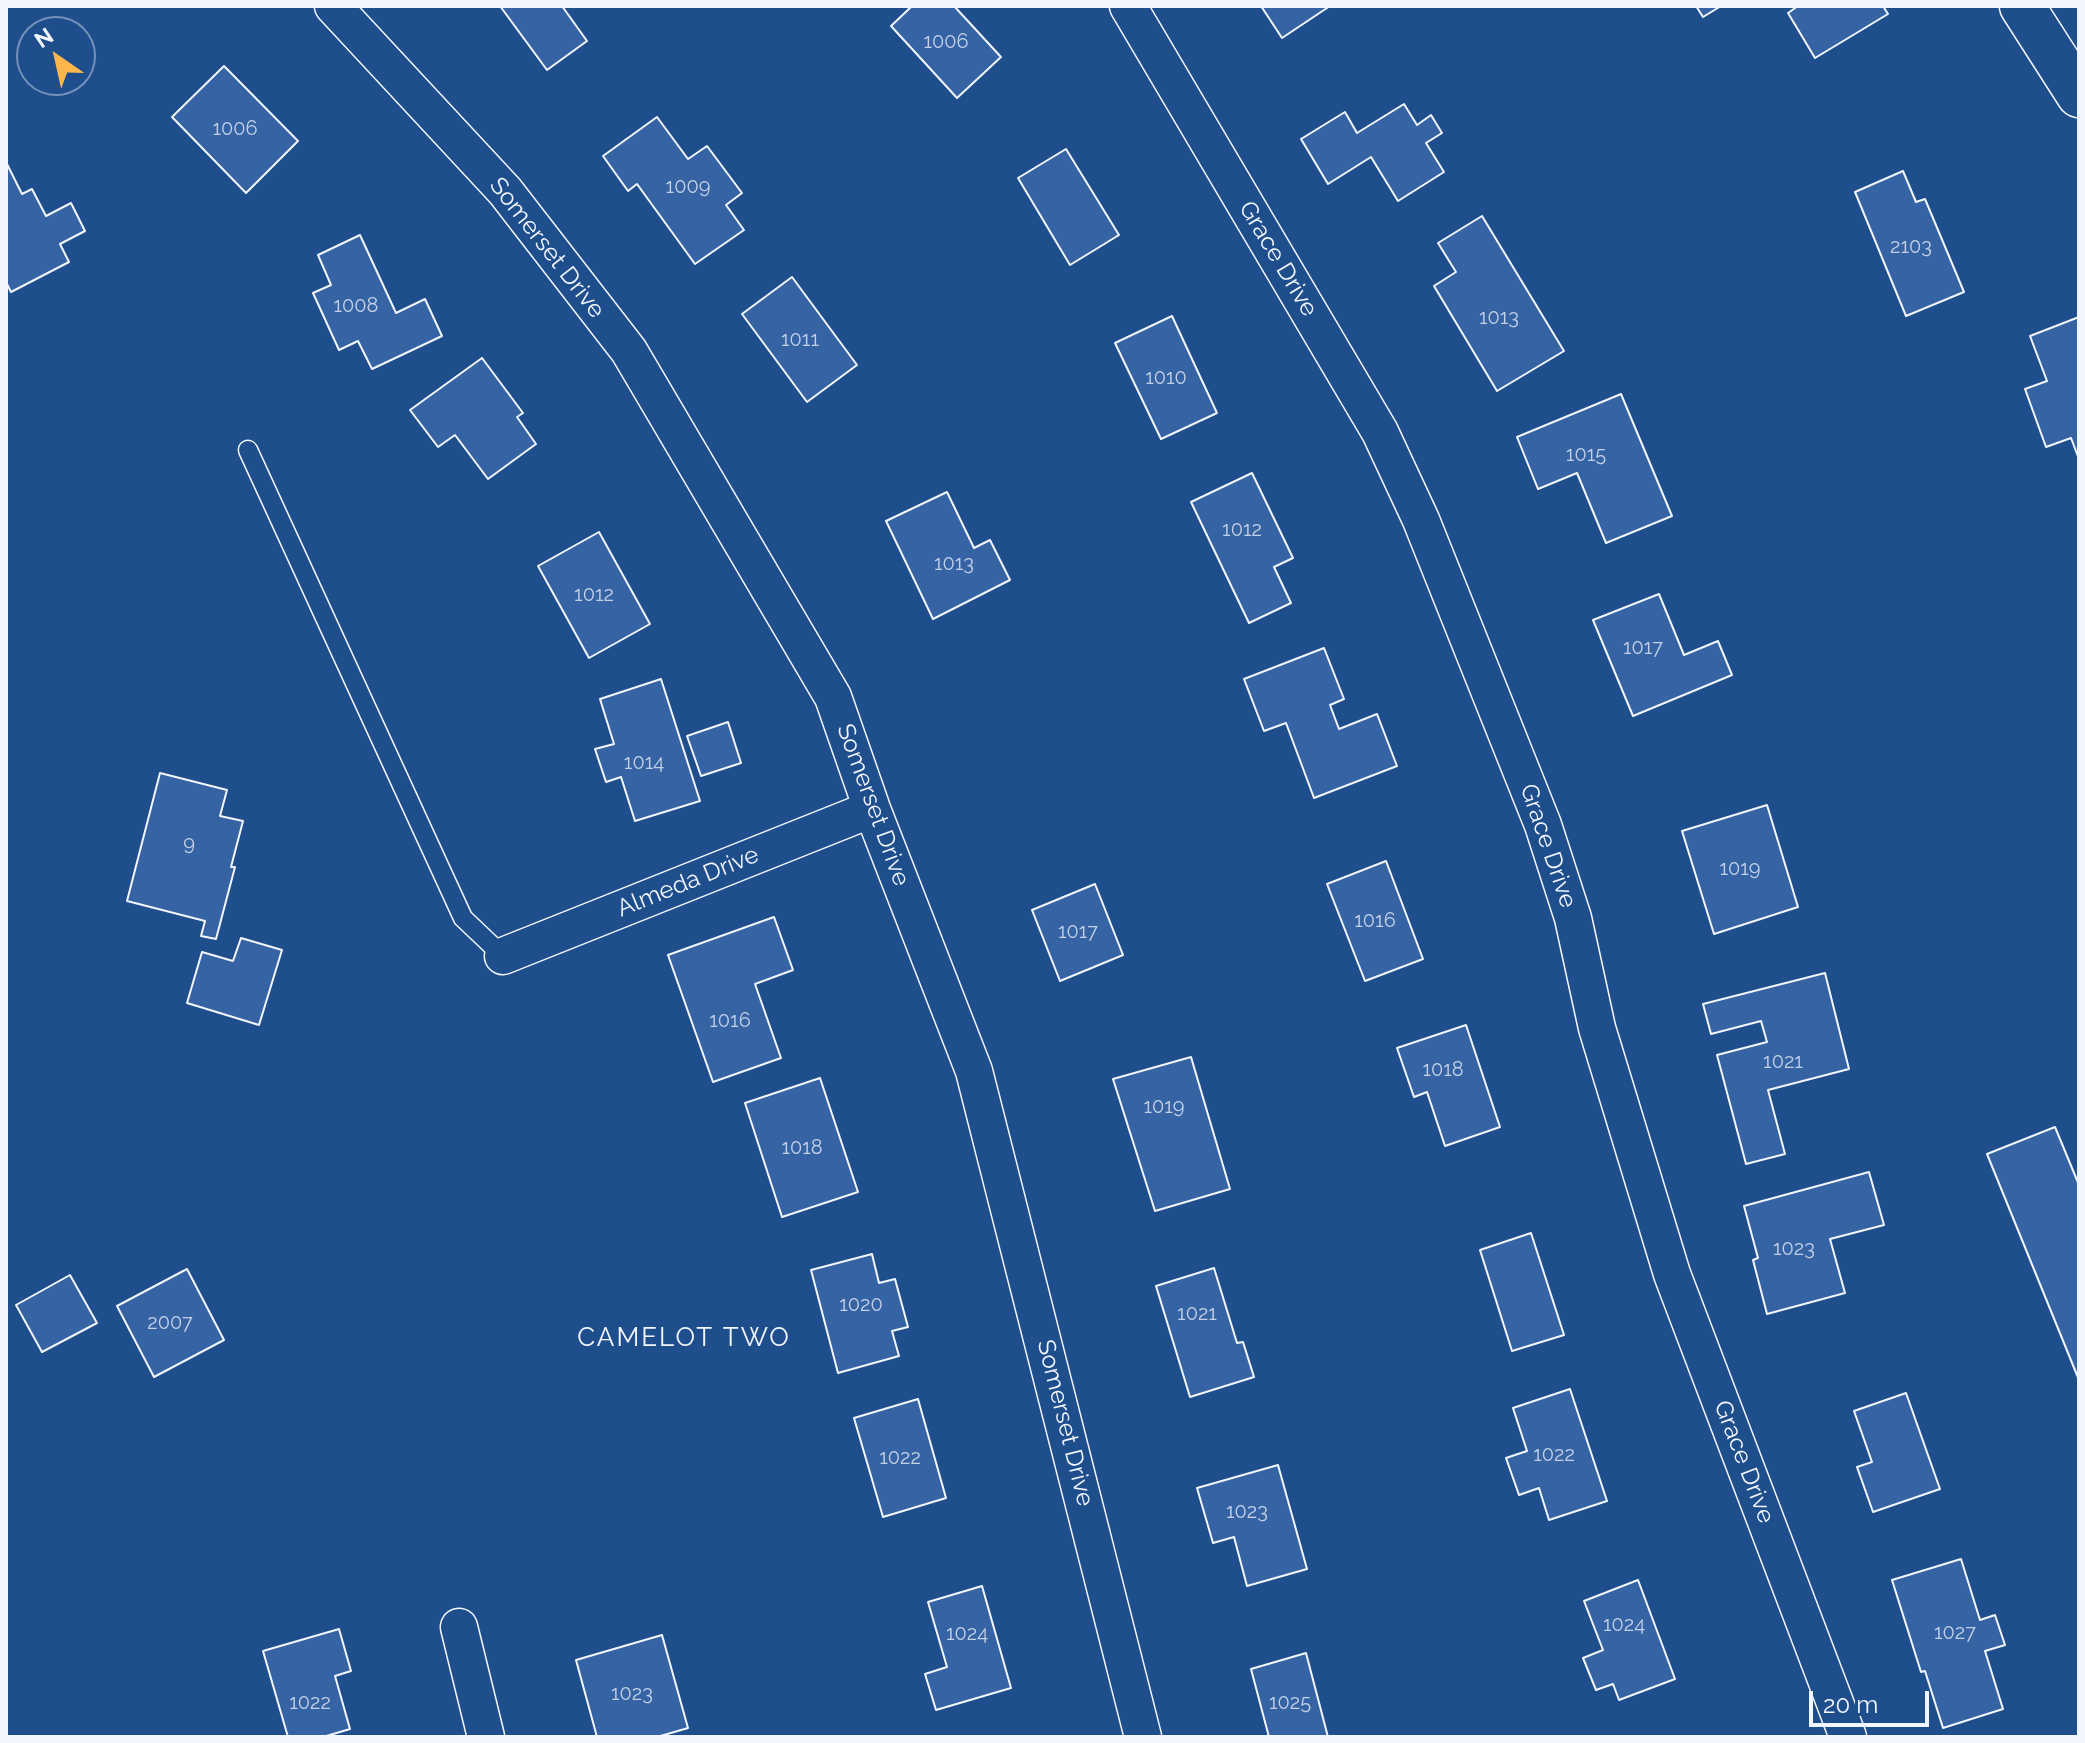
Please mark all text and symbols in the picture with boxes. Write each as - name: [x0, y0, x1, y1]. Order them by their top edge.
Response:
- north arrow: [16, 16, 96, 96]
- text: N: [29, 22, 58, 53]
- house number: 1006: [923, 30, 969, 54]
- house number: 1006: [212, 117, 258, 141]
- street label: Somerset Drive: [483, 172, 611, 324]
- house number: 1009: [666, 175, 710, 199]
- street label: Grace Drive: [1232, 196, 1324, 322]
- house number: 2103: [1890, 235, 1932, 259]
- house number: 1008: [334, 294, 378, 318]
- house number: 1013: [1479, 306, 1519, 330]
- house number: 1011: [781, 328, 819, 352]
- house number: 1010: [1145, 366, 1187, 390]
- house number: 1015: [1566, 443, 1606, 467]
- house number: 1012: [1222, 518, 1262, 542]
- house number: 1013: [934, 552, 974, 576]
- house number: 1012: [574, 583, 614, 607]
- house number: 1017: [1623, 636, 1663, 660]
- street label: Somerset Drive: [830, 720, 916, 890]
- house number: 1014: [624, 751, 664, 775]
- street label: Grace Drive: [1513, 780, 1583, 912]
- house number: 9: [183, 832, 195, 856]
- street label: Almeda Drive: [613, 840, 763, 924]
- house number: 1019: [1719, 857, 1761, 881]
- house number: 1016: [1354, 909, 1396, 933]
- house number: 1017: [1058, 920, 1098, 944]
- house number: 1016: [709, 1009, 751, 1033]
- house number: 1021: [1763, 1050, 1803, 1074]
- house number: 1018: [1422, 1058, 1464, 1082]
- house number: 1019: [1143, 1095, 1185, 1119]
- house number: 1018: [781, 1136, 823, 1160]
- house number: 1023: [1773, 1237, 1815, 1261]
- house number: 1020: [839, 1293, 883, 1317]
- house number: 1021: [1177, 1302, 1217, 1326]
- house number: 2007: [147, 1311, 193, 1335]
- district label: CAMELOT TWO: [577, 1322, 791, 1354]
- street label: Somerset Drive: [1030, 1337, 1100, 1509]
- street label: Grace Drive: [1707, 1397, 1781, 1527]
- house number: 1022: [1533, 1443, 1575, 1467]
- house number: 1022: [879, 1446, 921, 1470]
- house number: 1023: [1226, 1500, 1268, 1524]
- house number: 1024: [1603, 1613, 1645, 1637]
- house number: 1027: [1934, 1621, 1976, 1645]
- house number: 1024: [946, 1622, 988, 1646]
- scale bar: [1813, 1675, 1933, 1725]
- house number: 1023: [611, 1682, 653, 1706]
- text: 20 m: [1823, 1690, 1878, 1719]
- house number: 1022: [289, 1691, 331, 1715]
- house number: 1025: [1269, 1691, 1311, 1715]

